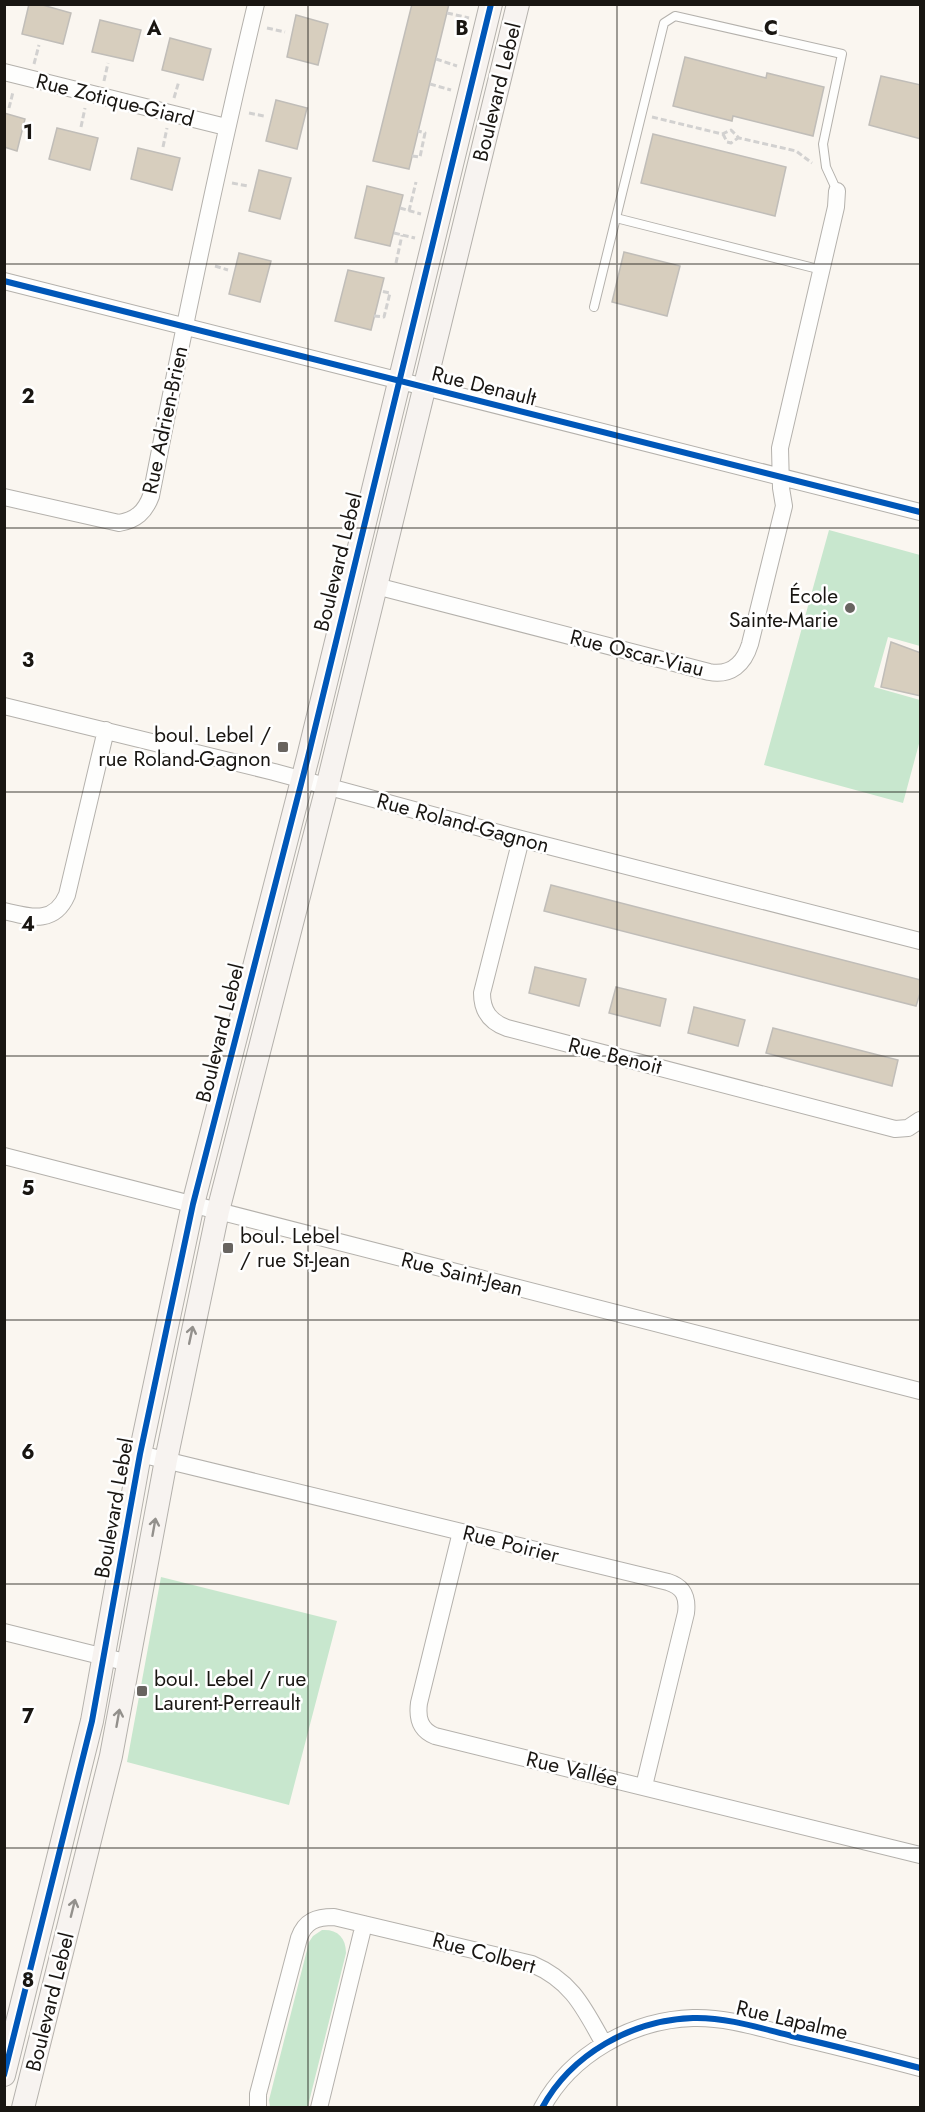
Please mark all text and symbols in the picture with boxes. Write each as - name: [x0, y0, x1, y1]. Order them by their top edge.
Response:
- text: A: [146, 14, 162, 43]
- text: B: [455, 14, 469, 43]
- text: C: [764, 14, 778, 43]
- street label: Boulevard Lebel: [465, 19, 529, 165]
- street label: Rue Zotique-Giard: [33, 66, 197, 134]
- text: 1: [23, 118, 33, 147]
- street label: Rue Adrien-Brien: [135, 343, 195, 497]
- street label: Rue Denault: [428, 359, 540, 413]
- text: 2: [21, 382, 35, 411]
- street label: Boulevard Lebel: [306, 489, 370, 635]
- place label: École Sainte-Marie: [729, 581, 838, 635]
- marker: École Sainte-Marie: [843, 601, 857, 615]
- street label: Rue Oscar-Viau: [567, 622, 707, 684]
- text: 3: [22, 646, 34, 675]
- place label: boul. Lebel / rue Roland-Gagnon: [98, 720, 271, 774]
- marker: boul. Lebel / rue Roland-Gagnon: [276, 740, 290, 754]
- street label: Rue Roland-Gagnon: [373, 786, 553, 860]
- text: 4: [21, 910, 35, 939]
- street label: Boulevard Lebel: [188, 960, 252, 1106]
- street label: Rue Benoit: [565, 1030, 665, 1082]
- text: 5: [22, 1174, 35, 1203]
- place label: boul. Lebel / rue St-Jean: [240, 1221, 350, 1275]
- marker: boul. Lebel / rue St-Jean: [221, 1241, 235, 1255]
- street label: Rue Saint-Jean: [398, 1244, 526, 1304]
- one-way arrow: [186, 1326, 197, 1346]
- street label: Boulevard Lebel: [87, 1435, 141, 1581]
- text: 6: [21, 1438, 35, 1467]
- one-way arrow: [149, 1517, 160, 1537]
- street label: Rue Poirier: [460, 1518, 563, 1571]
- place label: boul. Lebel / rue Laurent-Perreault: [154, 1664, 306, 1718]
- marker: boul. Lebel / rue Laurent-Perreault: [135, 1684, 149, 1698]
- text: 7: [22, 1702, 35, 1731]
- one-way arrow: [113, 1709, 124, 1729]
- street label: Rue Vallée: [523, 1744, 621, 1794]
- one-way arrow: [68, 1899, 80, 1918]
- street label: Rue Colbert: [429, 1925, 539, 1981]
- street label: Boulevard Lebel: [18, 1929, 82, 2075]
- text: 8: [22, 1966, 34, 1995]
- street label: Rue Lapalme: [733, 1993, 851, 2047]

